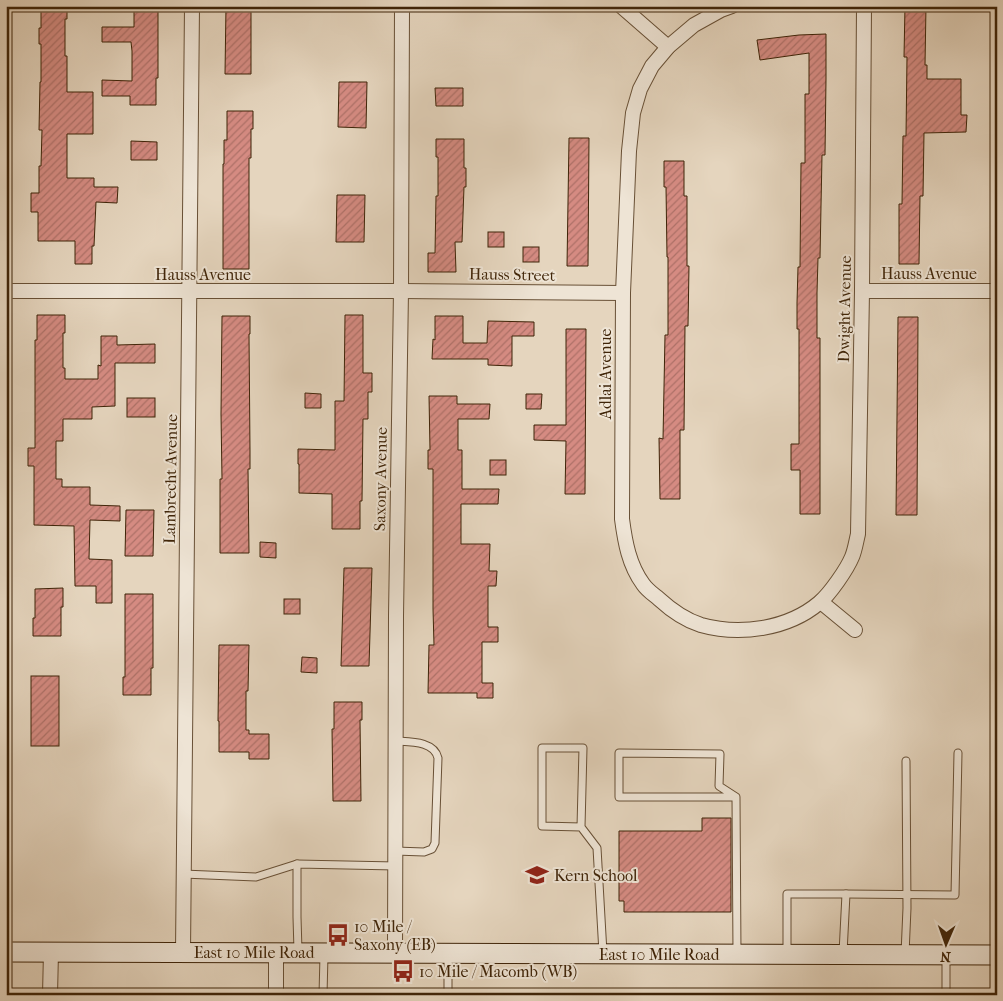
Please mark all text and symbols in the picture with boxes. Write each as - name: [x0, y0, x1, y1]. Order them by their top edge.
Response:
- street label: Dwight Avenue: [834, 255, 855, 363]
- street label: Hauss Street: [469, 264, 556, 285]
- street label: Hauss Avenue: [881, 264, 977, 283]
- street label: Hauss Avenue: [155, 265, 251, 284]
- street label: Adlai Avenue: [596, 329, 615, 420]
- street label: Lambrecht Avenue: [160, 414, 181, 544]
- street label: Saxony Avenue: [370, 427, 391, 531]
- school or university icon: Kern School: [524, 862, 550, 888]
- place label: Kern School: [554, 866, 638, 885]
- place label: 10 Mile / Saxony (EB): [354, 917, 436, 954]
- north arrow: [920, 918, 970, 968]
- bus stop icon: 10 Mile / Saxony (EB): [325, 922, 351, 948]
- street label: East 10 Mile Road: [194, 943, 315, 962]
- street label: East 10 Mile Road: [599, 945, 720, 964]
- text: N: [940, 948, 951, 965]
- bus stop icon: 10 Mile / Macomb (WB): [390, 958, 416, 984]
- place label: 10 Mile / Macomb (WB): [419, 962, 577, 981]

